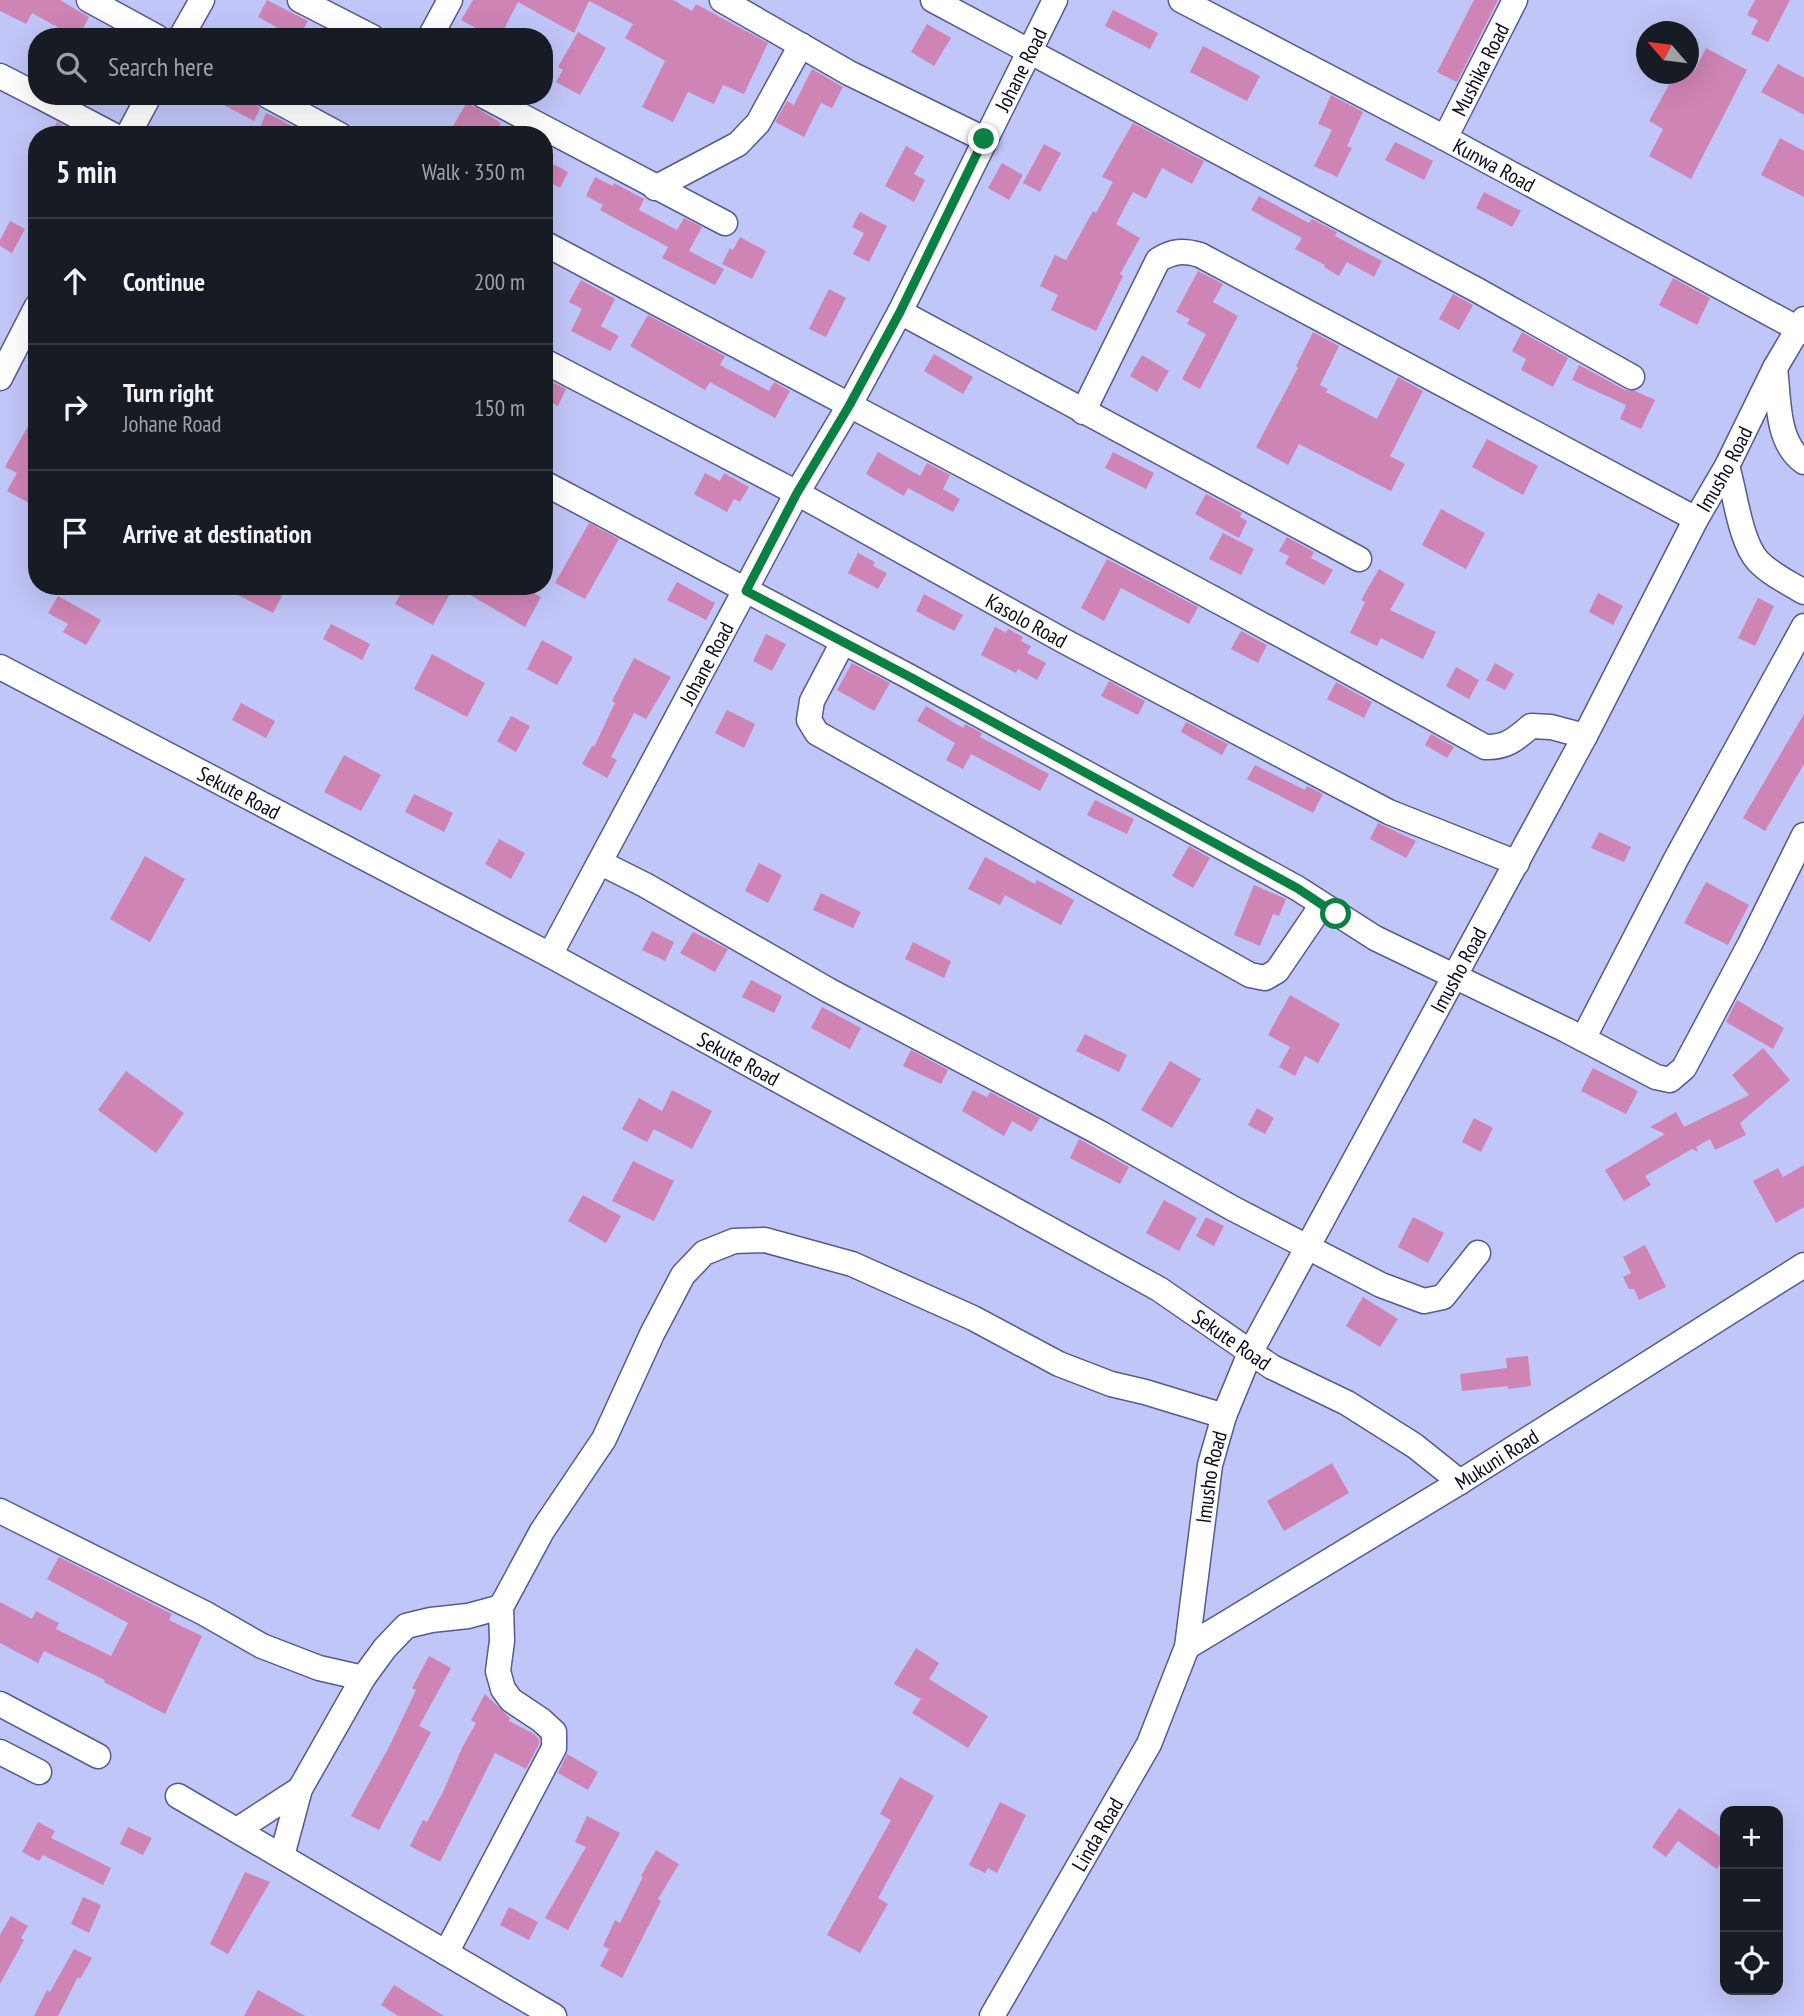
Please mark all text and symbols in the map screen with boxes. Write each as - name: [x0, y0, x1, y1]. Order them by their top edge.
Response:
- street label: Mushika Road: [1445, 18, 1515, 120]
- north arrow: [1636, 21, 1699, 84]
- street label: Johane Road: [988, 23, 1053, 117]
- search box: [28, 28, 553, 105]
- icon: search: [52, 48, 90, 86]
- text: Search here: [108, 50, 214, 83]
- route end: [968, 123, 999, 154]
- street label: Kunwa Road: [1449, 132, 1540, 198]
- text: 5 min: [56, 152, 117, 191]
- text: Walk · 350 m: [422, 157, 525, 186]
- icon: ahead: [56, 262, 94, 300]
- text: Continue: [123, 265, 205, 298]
- text: 200 m: [474, 267, 525, 296]
- text: Turn right: [123, 376, 214, 409]
- icon: right: [56, 388, 94, 426]
- text: 150 m: [474, 393, 525, 422]
- text: Johane Road: [123, 409, 222, 438]
- street label: Imusho Road: [1690, 422, 1758, 517]
- icon: arrive: [56, 514, 94, 552]
- text: Arrive at destination: [123, 517, 312, 550]
- street label: Kasolo Road: [981, 587, 1072, 654]
- street label: Johane Road: [672, 617, 739, 710]
- street label: Sekute Road: [193, 760, 285, 825]
- route start: [1320, 898, 1351, 929]
- street label: Imusho Road: [1424, 922, 1492, 1017]
- street label: Sekute Road: [693, 1025, 784, 1092]
- street label: Sekute Road: [1187, 1303, 1276, 1376]
- street label: Mukuni Road: [1449, 1423, 1543, 1496]
- street label: Imusho Road: [1189, 1428, 1233, 1525]
- street label: Linda Road: [1065, 1793, 1129, 1876]
- map controls: [1720, 1806, 1783, 1995]
- button: +: [1720, 1806, 1783, 1869]
- button: −: [1720, 1869, 1783, 1932]
- button: locate: [1720, 1932, 1783, 1995]

